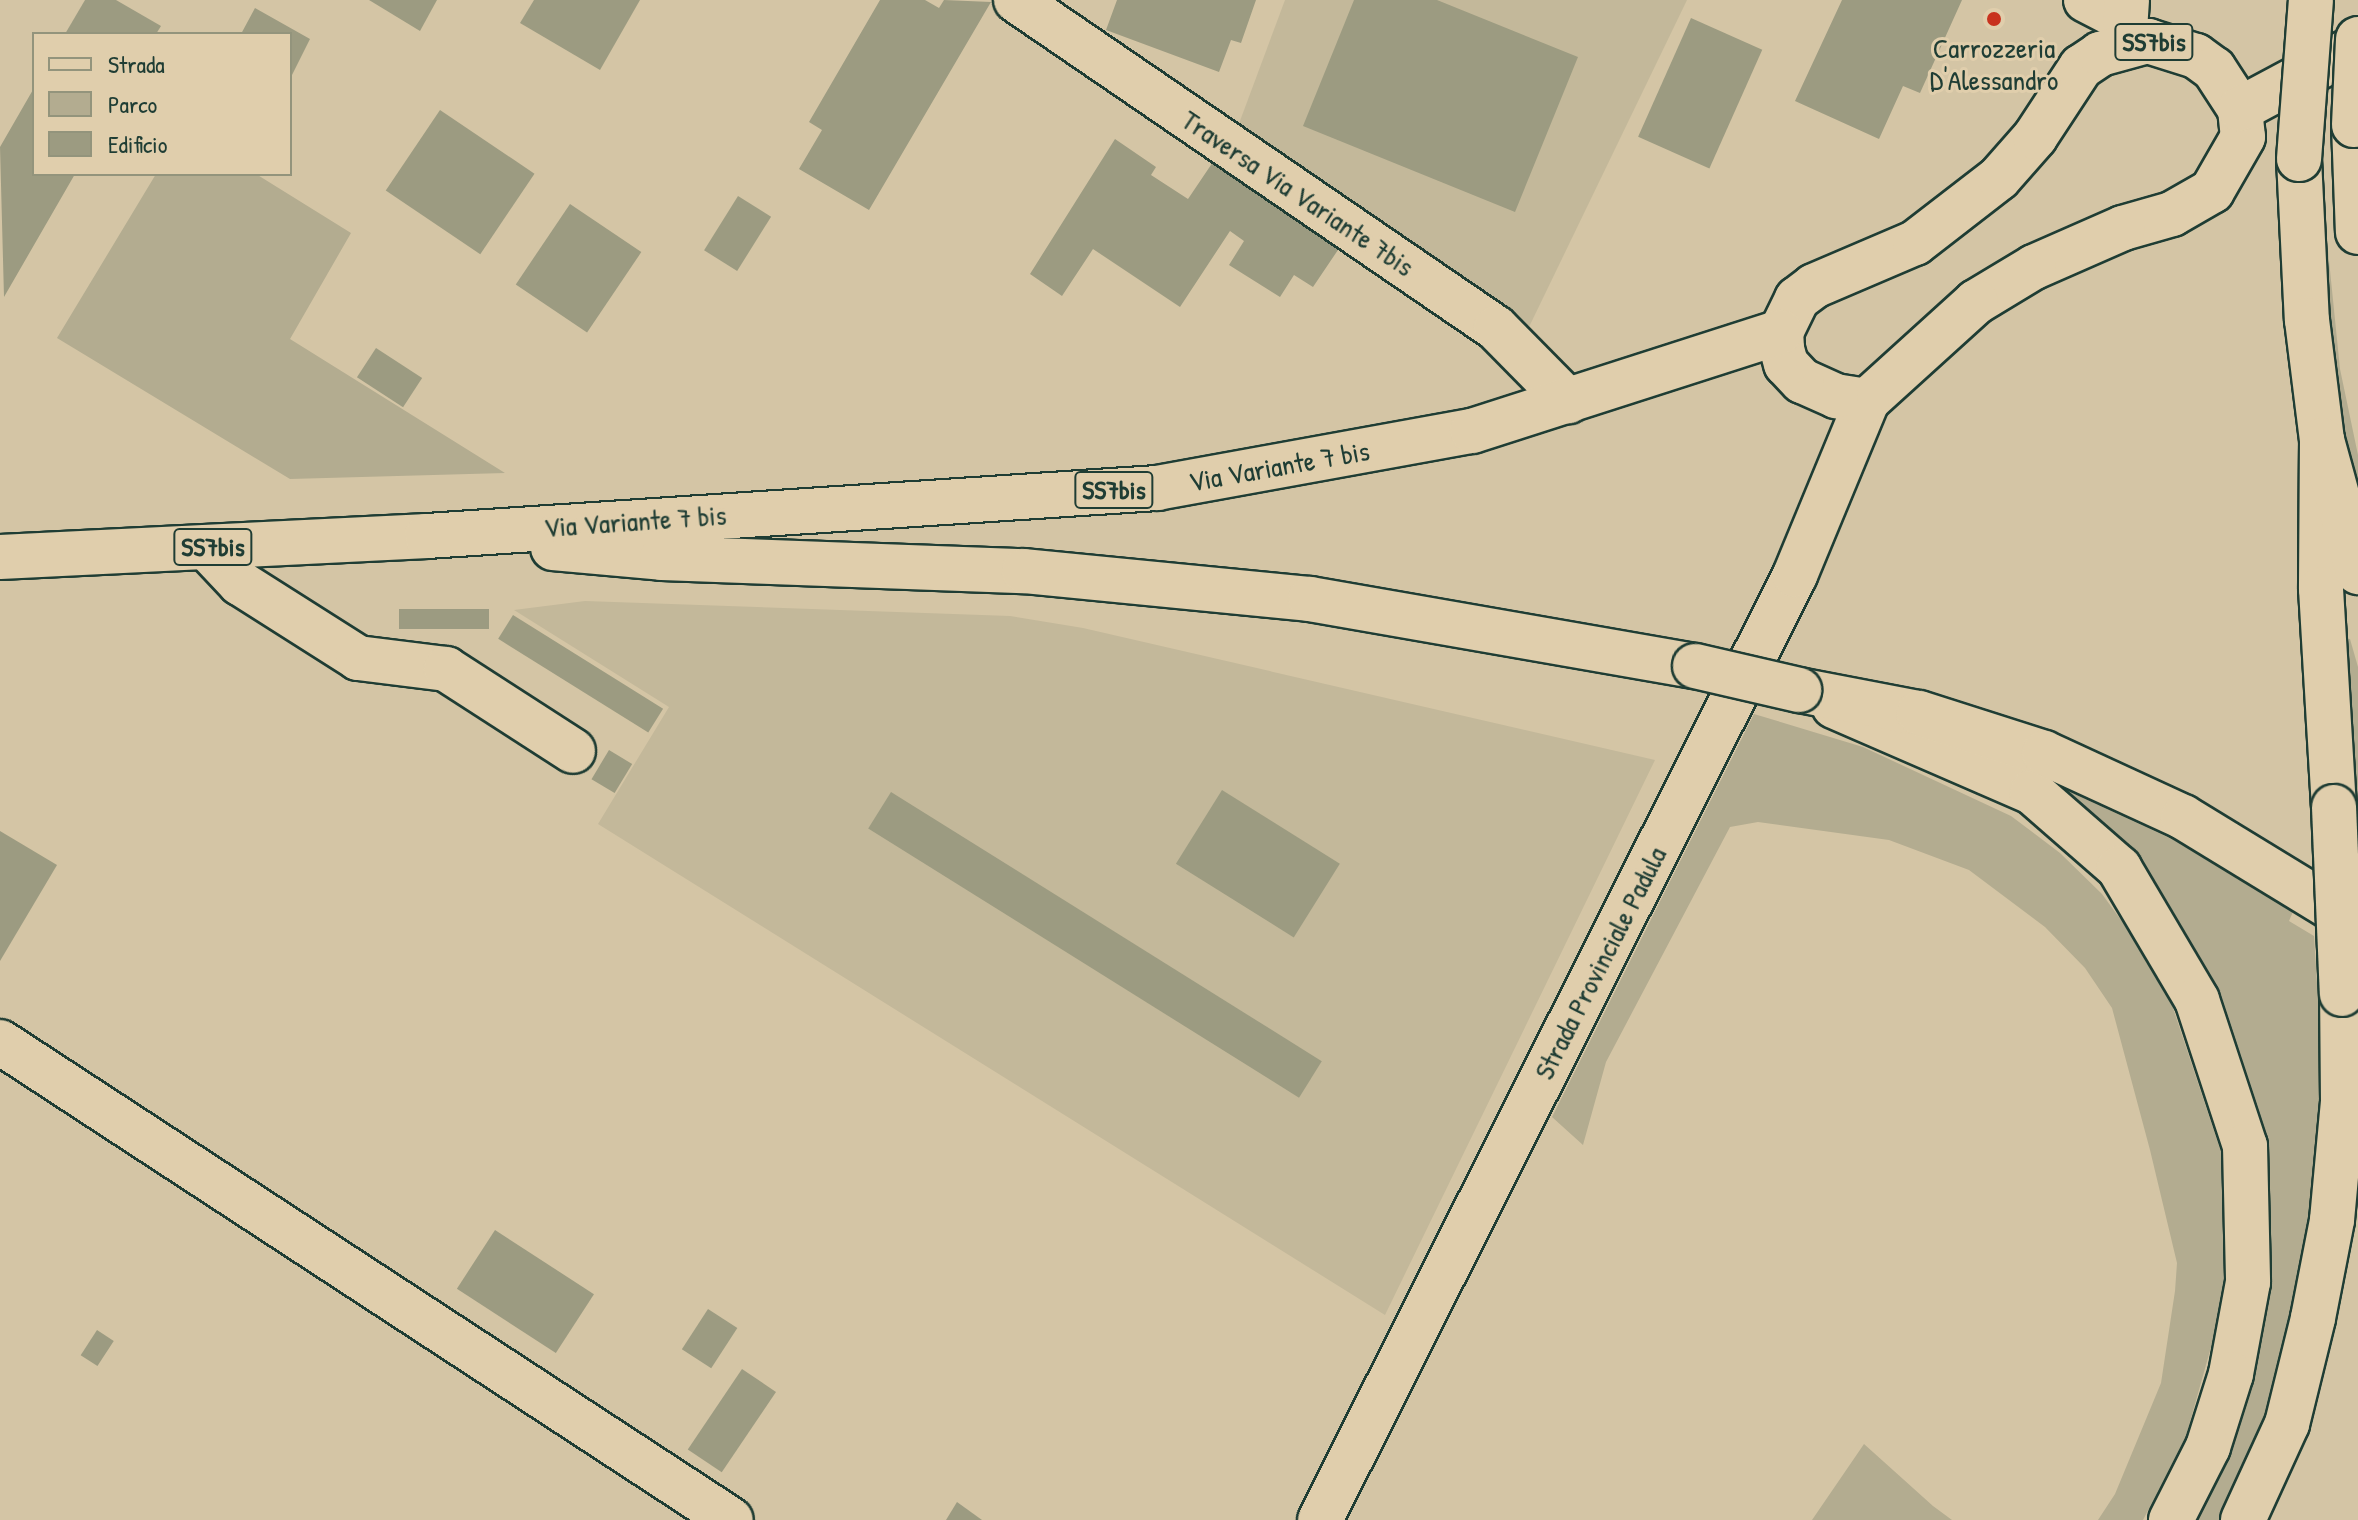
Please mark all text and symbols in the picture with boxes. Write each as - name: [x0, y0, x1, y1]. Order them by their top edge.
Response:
- marker: Carrozzeria D'Alessandro: [1985, 10, 2003, 28]
- road number: SS7bis: [2114, 20, 2194, 64]
- place label: Carrozzeria D'Alessandro: [1930, 31, 2058, 97]
- legend: [32, 32, 292, 176]
- text: Strada: [108, 48, 165, 80]
- text: Parco: [108, 88, 157, 120]
- street label: Traversa Via Variante 7bis: [1176, 103, 1420, 283]
- text: Edificio: [108, 128, 167, 160]
- street label: Via Variante 7 bis: [1186, 434, 1372, 498]
- road number: SS7bis: [1074, 468, 1154, 512]
- street label: Via Variante 7 bis: [543, 498, 727, 544]
- road number: SS7bis: [173, 525, 253, 569]
- street label: Strada Provinciale Padula: [1527, 841, 1673, 1085]

